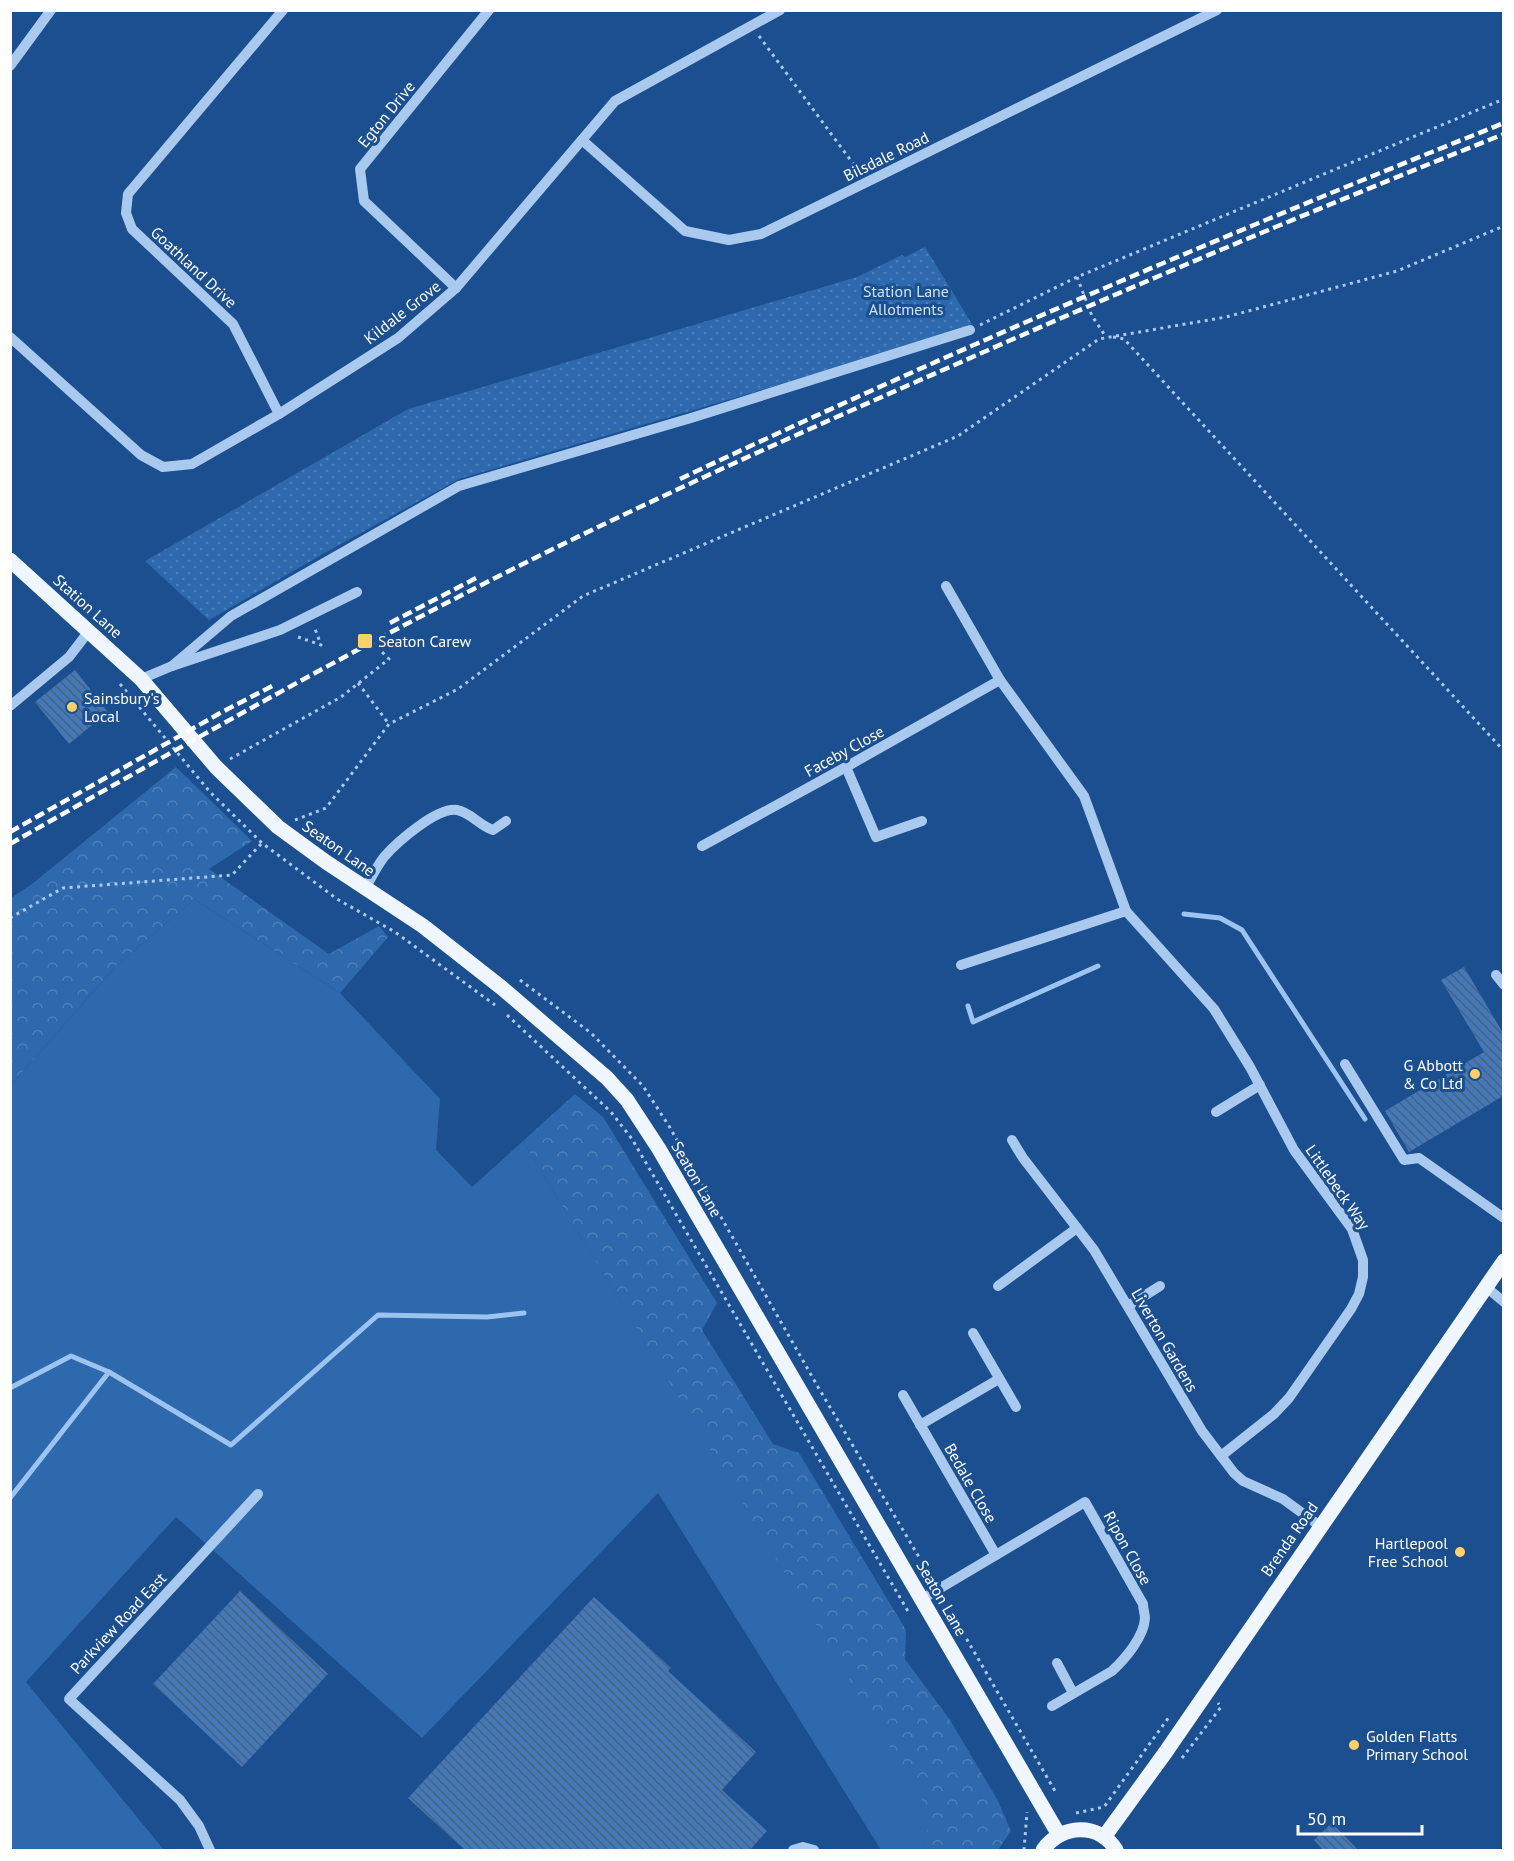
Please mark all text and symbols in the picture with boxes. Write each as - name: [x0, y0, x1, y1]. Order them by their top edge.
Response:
- street label: Egton Drive: [353, 77, 419, 151]
- street label: Bilsdale Road: [840, 127, 932, 185]
- street label: Goathland Drive: [147, 222, 241, 312]
- street label: Kildale Grove: [360, 276, 444, 348]
- park label: Station Lane Allotments: [863, 281, 949, 319]
- street label: Station Lane: [49, 570, 127, 642]
- place label: Seaton Carew: [378, 631, 472, 651]
- marker: Seaton Carew: [356, 632, 374, 650]
- place label: Sainsbury's Local: [84, 688, 160, 726]
- marker: Sainsbury's Local: [65, 700, 79, 714]
- street label: Faceby Close: [801, 721, 887, 781]
- street label: Seaton Lane: [299, 816, 379, 880]
- place label: G Abbott & Co Ltd: [1403, 1055, 1464, 1093]
- marker: G Abbott & Co Ltd: [1468, 1067, 1482, 1081]
- street label: Seaton Lane: [667, 1138, 727, 1220]
- street label: Littlebeck Way: [1301, 1141, 1375, 1234]
- street label: Liverton Gardens: [1127, 1285, 1203, 1396]
- street label: Bedale Close: [940, 1440, 1002, 1526]
- street label: Brenda Road: [1256, 1498, 1322, 1580]
- street label: Ripon Close: [1100, 1508, 1156, 1588]
- place label: Hartlepool Free School: [1368, 1533, 1448, 1571]
- marker: Hartlepool Free School: [1453, 1545, 1467, 1559]
- street label: Seaton Lane: [912, 1557, 972, 1639]
- street label: Parkview Road East: [66, 1568, 171, 1678]
- place label: Golden Flatts Primary School: [1366, 1726, 1468, 1764]
- marker: Golden Flatts Primary School: [1347, 1738, 1361, 1752]
- scale bar: [1298, 1798, 1422, 1836]
- text: 50 m: [1307, 1807, 1346, 1830]

